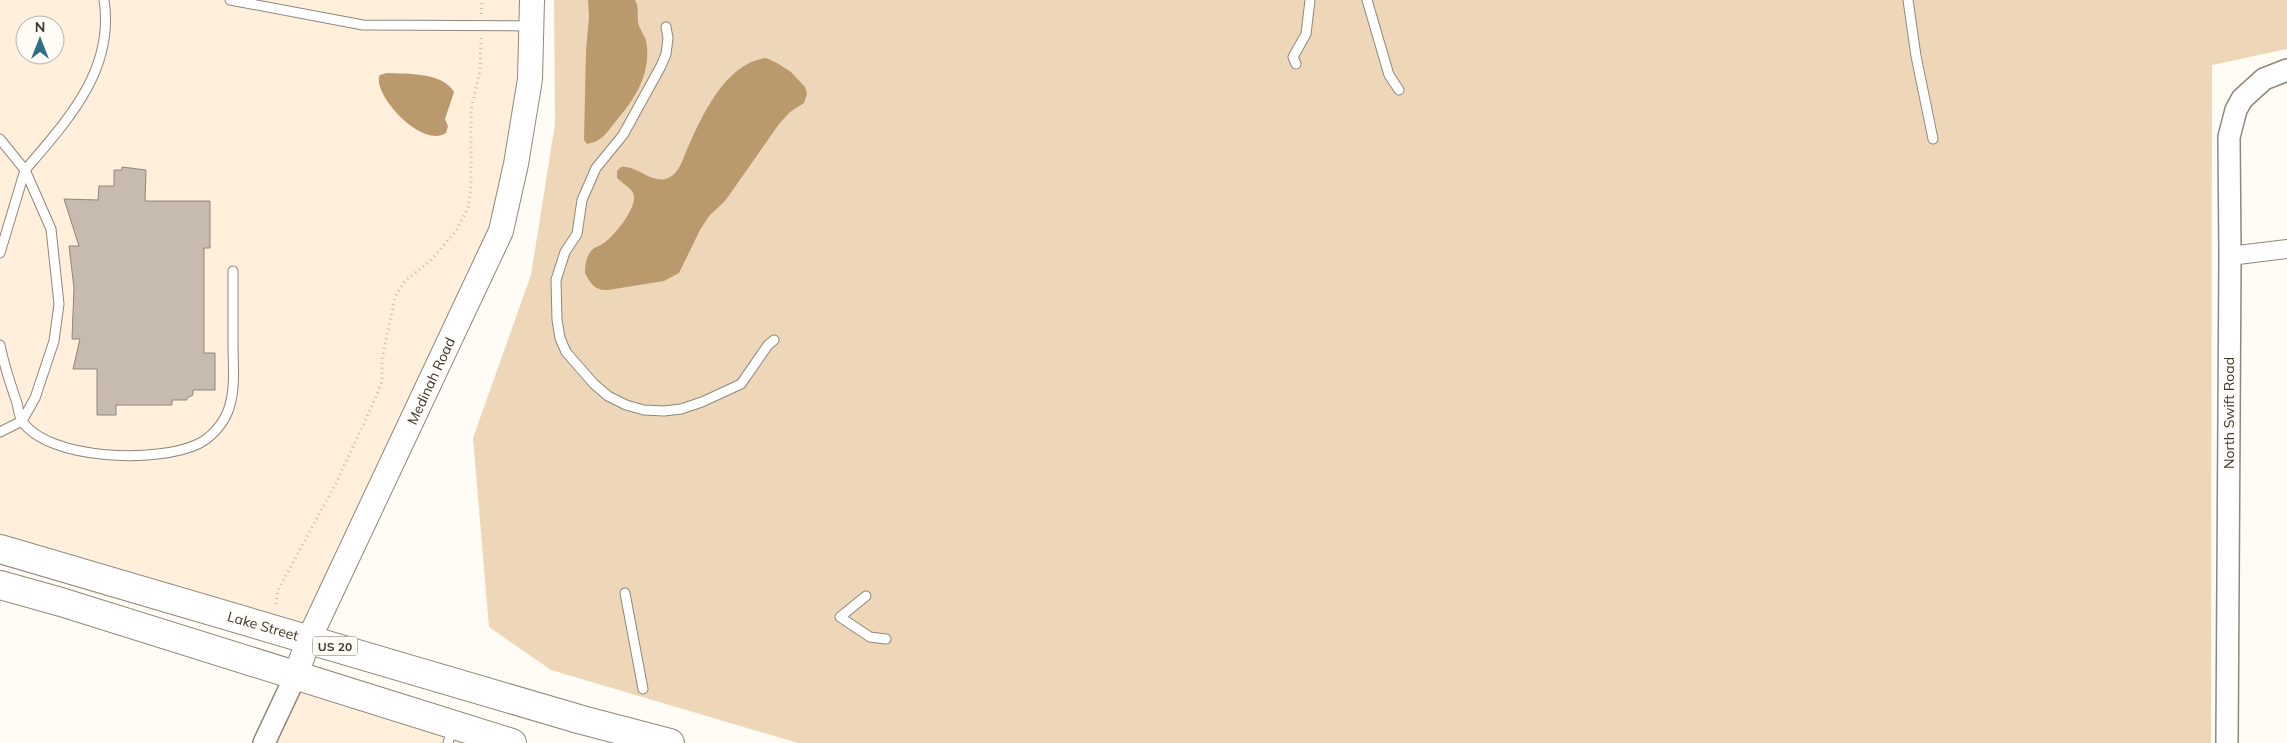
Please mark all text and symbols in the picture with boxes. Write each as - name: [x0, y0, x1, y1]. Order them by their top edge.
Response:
- north arrow: [15, 15, 65, 65]
- text: N: [35, 18, 45, 36]
- street label: Medinah Road: [403, 335, 459, 427]
- street label: North Swift Road: [2220, 357, 2238, 469]
- street label: Lake Street: [225, 607, 301, 645]
- road number: US 20: [312, 636, 358, 656]

